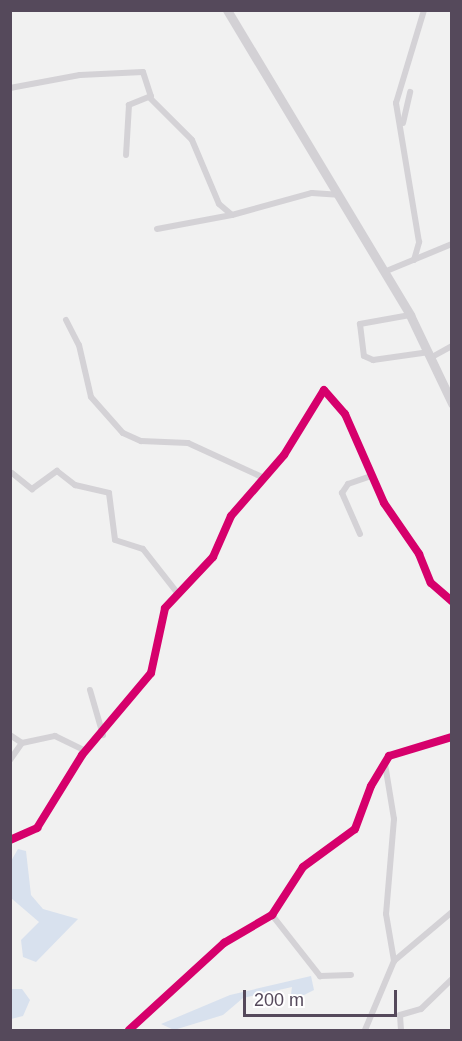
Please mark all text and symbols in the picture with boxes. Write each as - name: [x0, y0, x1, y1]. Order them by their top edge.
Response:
- scale bar: [246, 978, 400, 1016]
- text: 200 m: [254, 990, 304, 1010]

